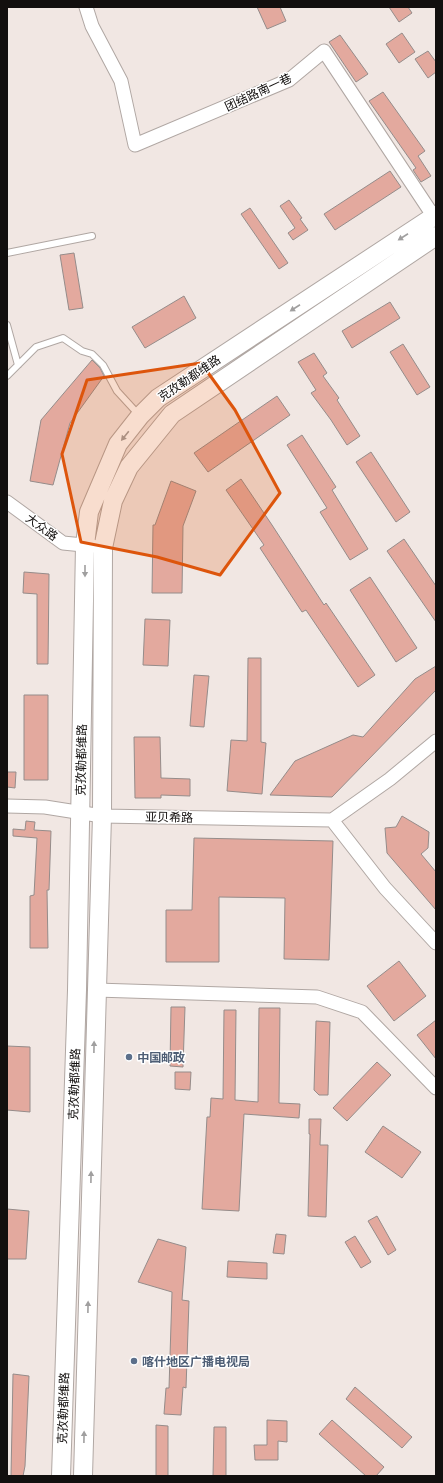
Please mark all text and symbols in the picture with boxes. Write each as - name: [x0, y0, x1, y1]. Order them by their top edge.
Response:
- street label: 团结路南一巷: [222, 70, 294, 114]
- one-way arrow: [398, 233, 409, 241]
- one-way arrow: [290, 304, 300, 312]
- street label: 克孜勒都维路: [155, 352, 223, 404]
- one-way arrow: [120, 430, 129, 441]
- street label: 大众路: [23, 510, 61, 544]
- one-way arrow: [82, 565, 88, 578]
- street label: 克孜勒都维路: [73, 724, 89, 796]
- street label: 亚贝希路: [145, 809, 193, 825]
- one-way arrow: [91, 1041, 98, 1053]
- street label: 克孜勒都维路: [65, 1048, 83, 1120]
- place label: 中国邮政: [137, 1050, 185, 1065]
- marker: 中国邮政: [124, 1052, 134, 1062]
- one-way arrow: [88, 1170, 94, 1183]
- one-way arrow: [84, 1301, 91, 1313]
- place label: 喀什地区广播电视局: [142, 1354, 250, 1369]
- marker: 喀什地区广播电视局: [129, 1356, 139, 1366]
- street label: 克孜勒都维路: [54, 1372, 72, 1444]
- one-way arrow: [81, 1430, 87, 1443]

